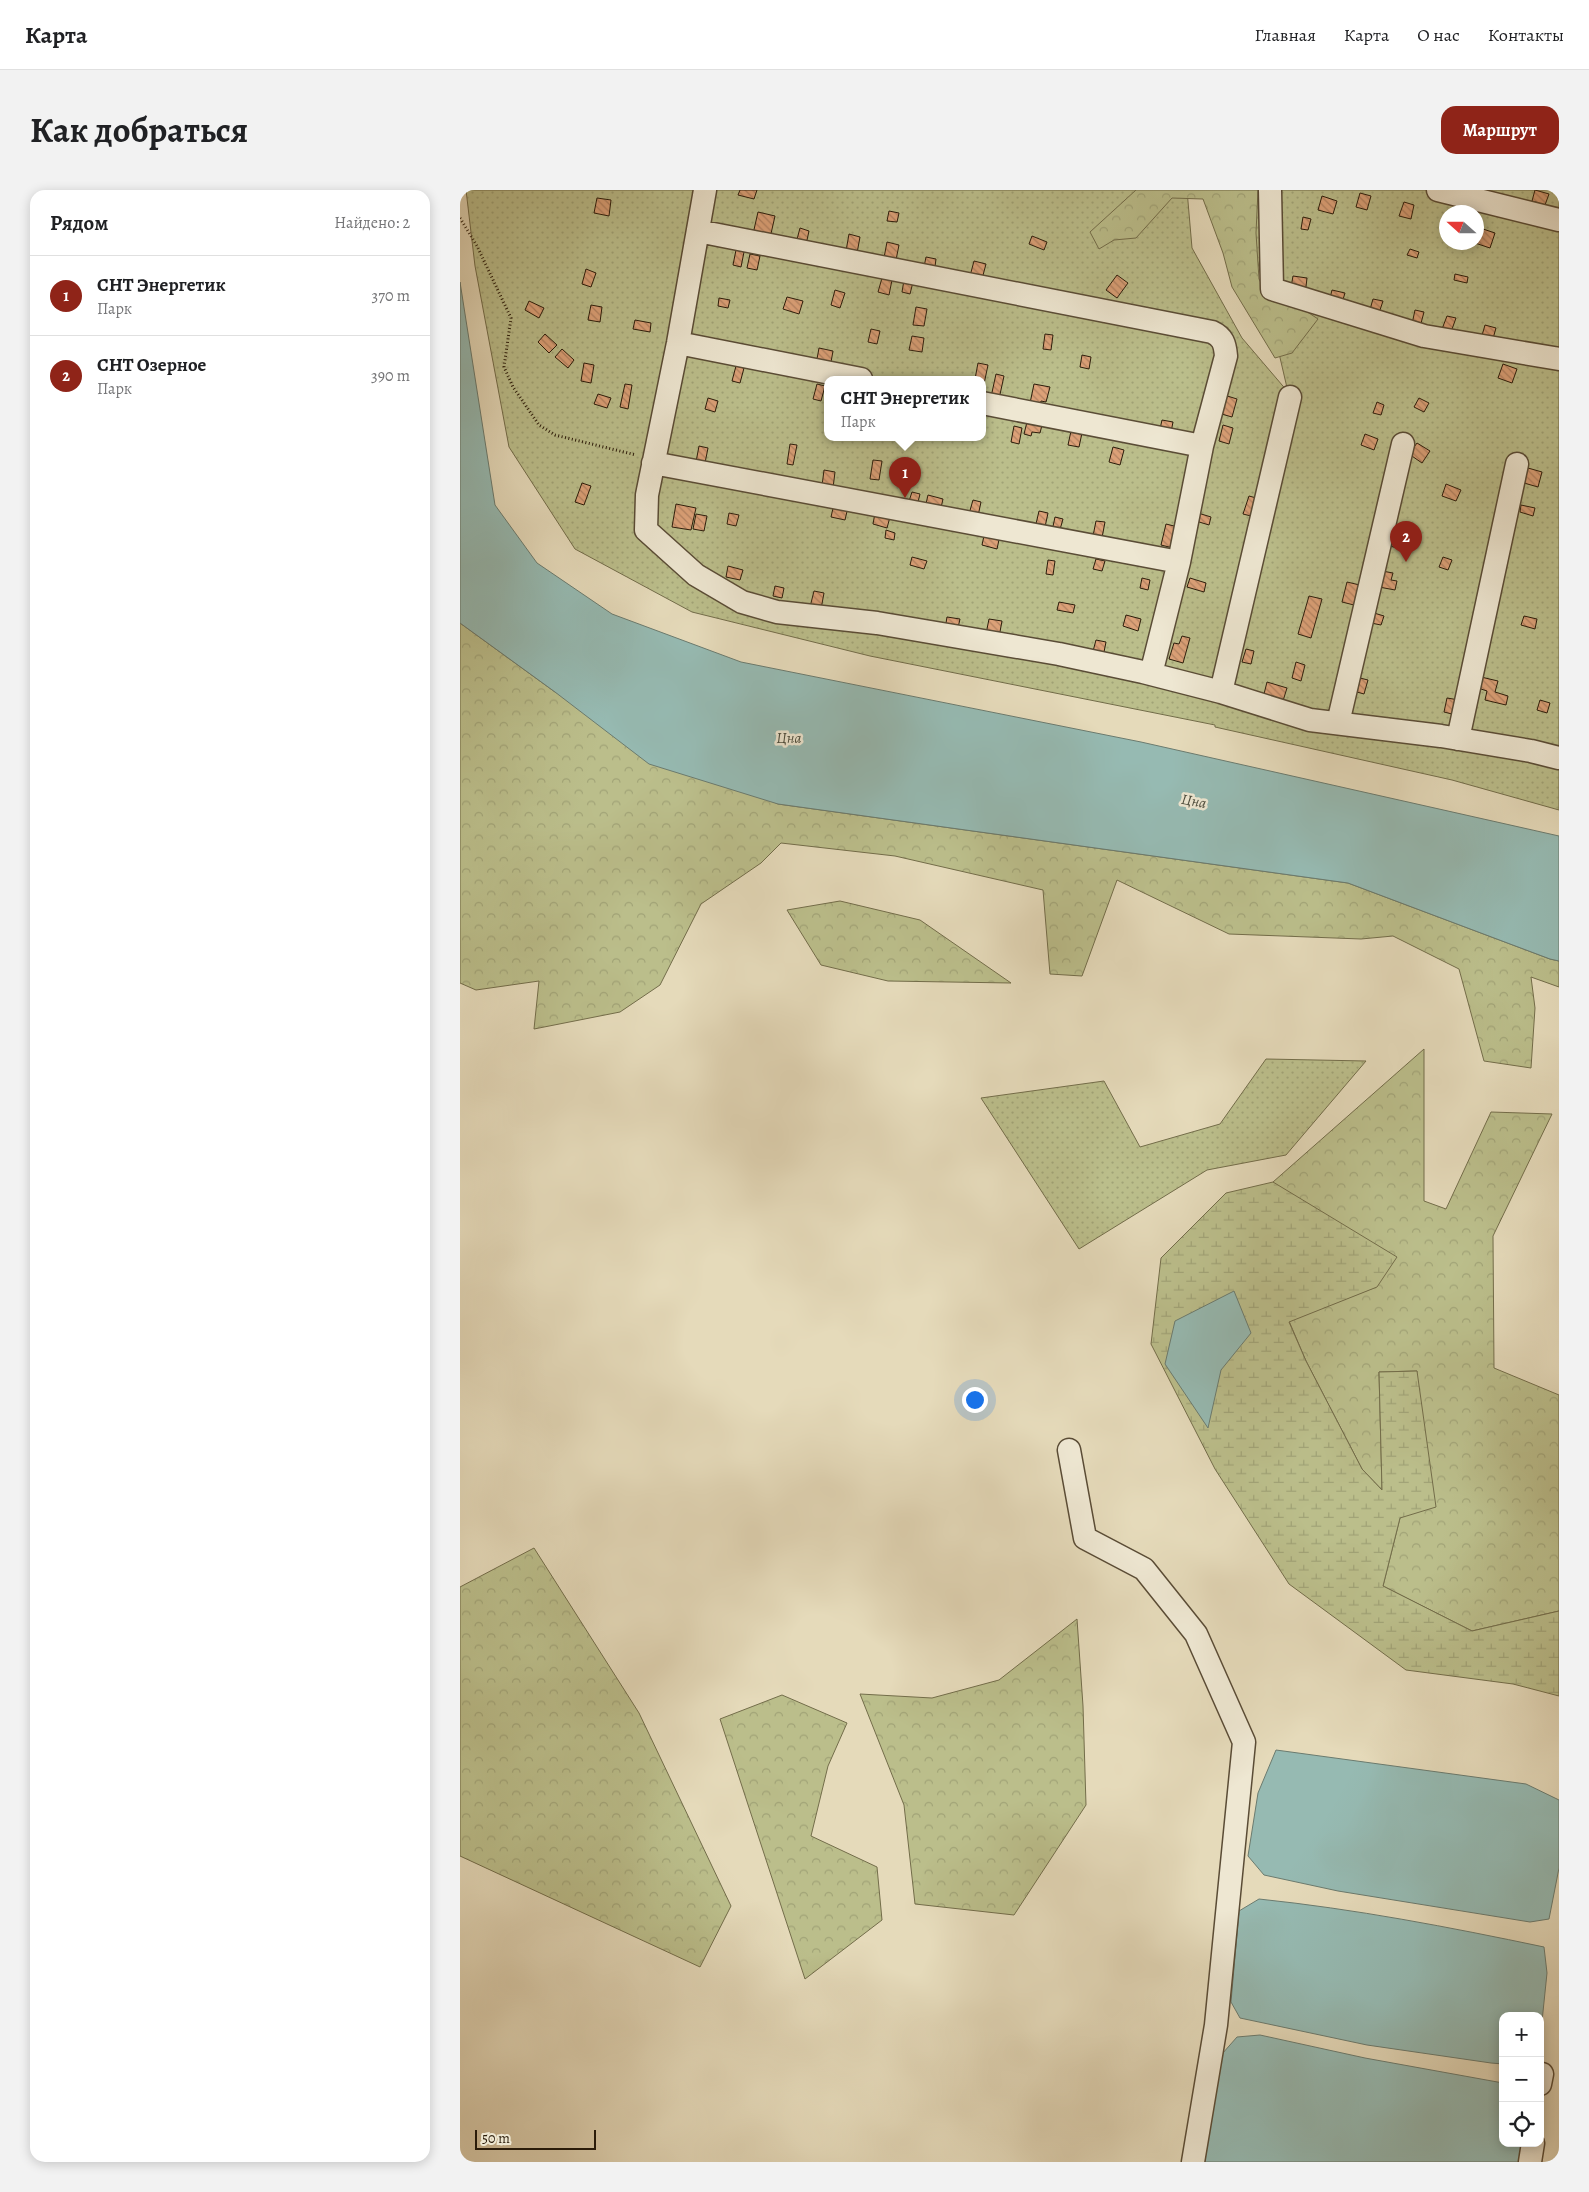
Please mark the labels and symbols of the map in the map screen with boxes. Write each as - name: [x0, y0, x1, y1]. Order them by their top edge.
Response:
- north arrow: [1439, 205, 1484, 250]
- pin: 1: [889, 457, 921, 498]
- pin: 2: [1390, 521, 1422, 562]
- water label: Цна: [777, 728, 801, 748]
- water label: Цна: [1180, 789, 1208, 813]
- your location: [962, 1387, 988, 1413]
- scale bar: [475, 2127, 596, 2150]

